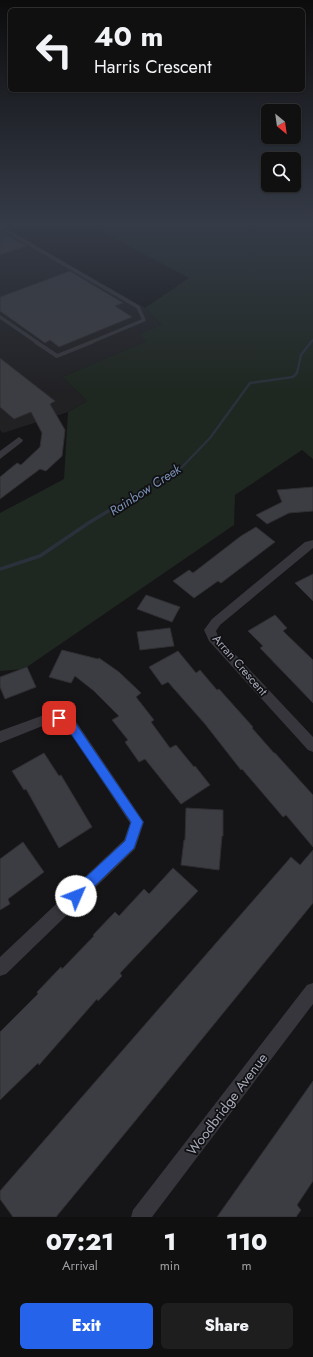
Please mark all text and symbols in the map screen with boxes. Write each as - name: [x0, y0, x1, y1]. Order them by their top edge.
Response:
- text: 40 m: [94, 16, 163, 57]
- icon: left: [28, 24, 80, 76]
- text: Harris Crescent: [94, 54, 212, 80]
- north arrow: [261, 104, 301, 144]
- map controls: [261, 104, 301, 192]
- button: search: [261, 152, 301, 192]
- water label: Rainbow Creek: [105, 460, 185, 520]
- street label: Arran Crescent: [208, 630, 272, 700]
- pin: [42, 701, 76, 735]
- icon: arrive: [48, 707, 70, 729]
- position arrow: [55, 875, 97, 917]
- street label: Woodbridge Avenue: [182, 1049, 272, 1159]
- text: 07:21: [46, 1224, 114, 1259]
- text: 1: [163, 1224, 176, 1259]
- text: 110: [226, 1224, 267, 1259]
- text: Arrival: [62, 1256, 98, 1275]
- text: min: [160, 1256, 180, 1275]
- text: m: [241, 1256, 252, 1275]
- button: Exit: [20, 1303, 153, 1349]
- button: Share: [161, 1303, 293, 1349]

